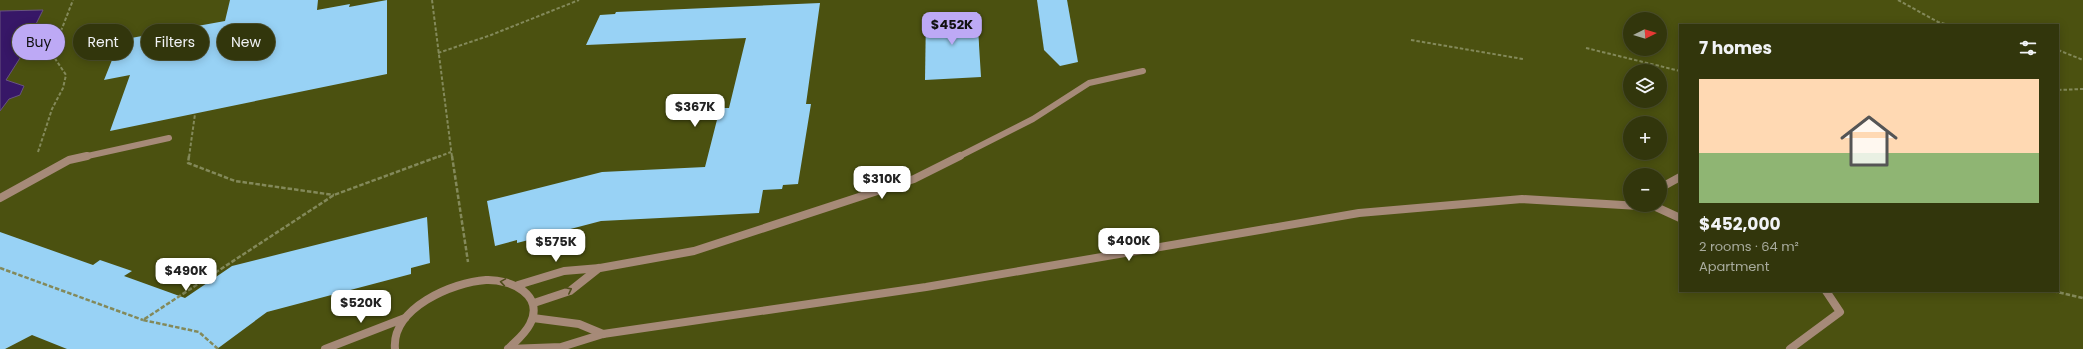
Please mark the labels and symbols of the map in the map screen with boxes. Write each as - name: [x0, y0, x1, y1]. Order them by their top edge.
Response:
- pin: $452K: [924, 12, 980, 46]
- north arrow: [1623, 12, 1667, 56]
- pin: $367K: [667, 94, 723, 128]
- pin: $310K: [854, 166, 910, 200]
- pin: $400K: [1101, 228, 1157, 262]
- pin: $575K: [528, 229, 584, 263]
- pin: $490K: [158, 258, 214, 292]
- one-way arrow: [500, 278, 506, 287]
- one-way arrow: [565, 287, 572, 295]
- pin: $520K: [333, 290, 389, 324]

